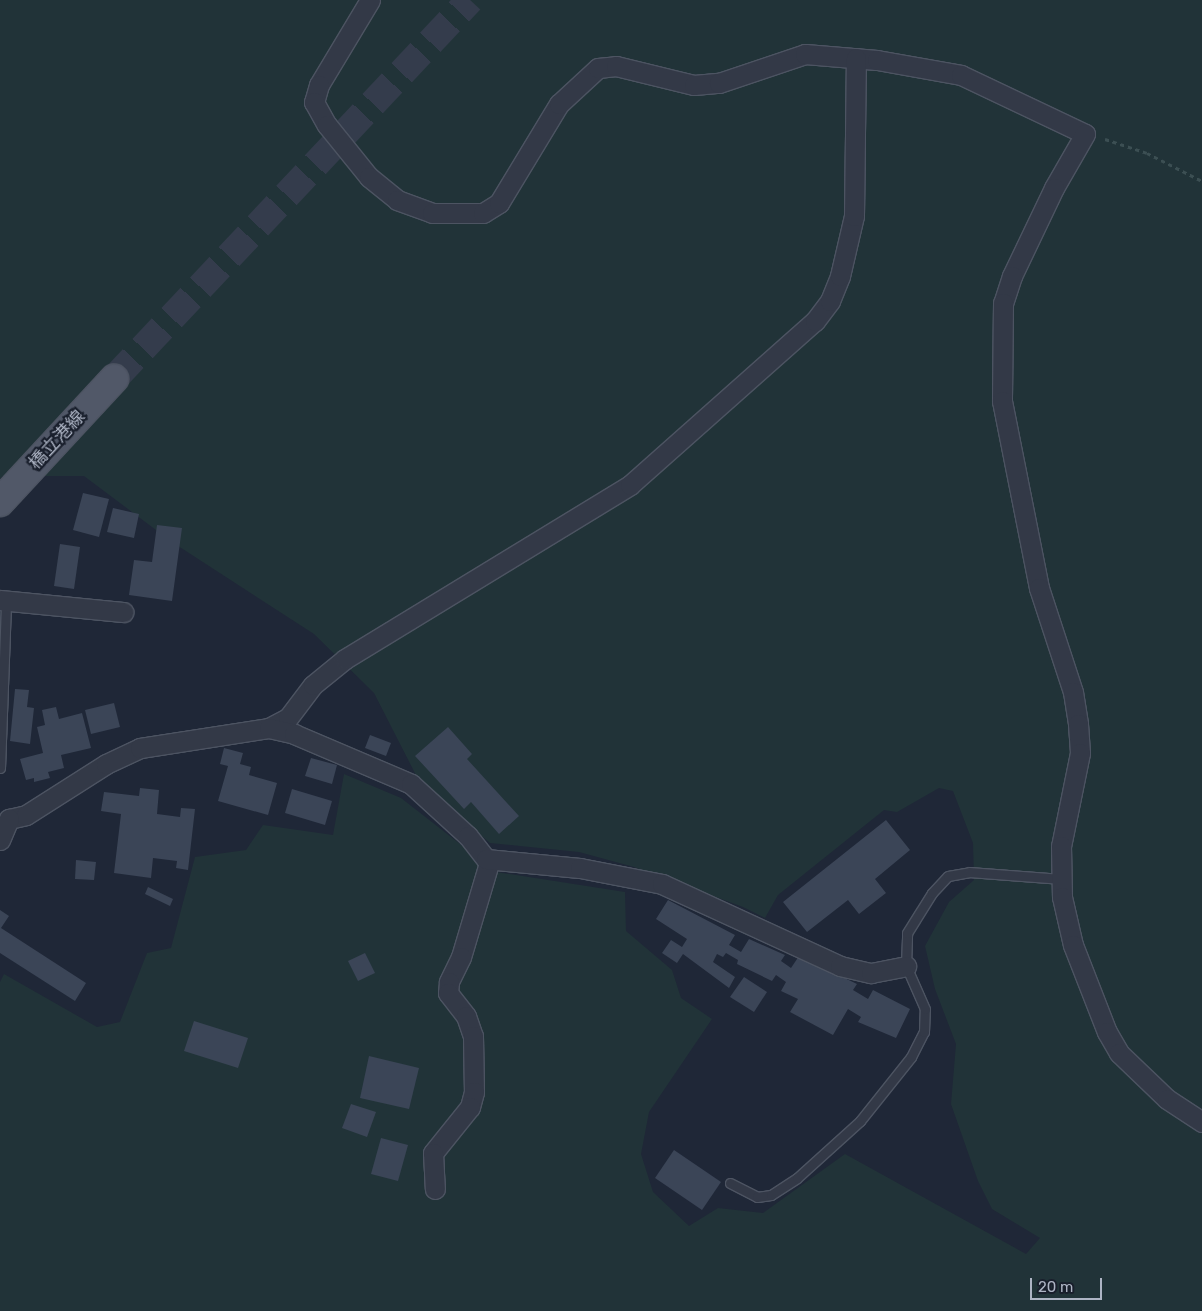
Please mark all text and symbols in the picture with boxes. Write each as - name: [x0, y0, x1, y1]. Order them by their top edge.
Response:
- street label: 橋立港線: [25, 406, 89, 474]
- scale bar: [1032, 1268, 1104, 1300]
- text: 20 m: [1038, 1278, 1073, 1296]

